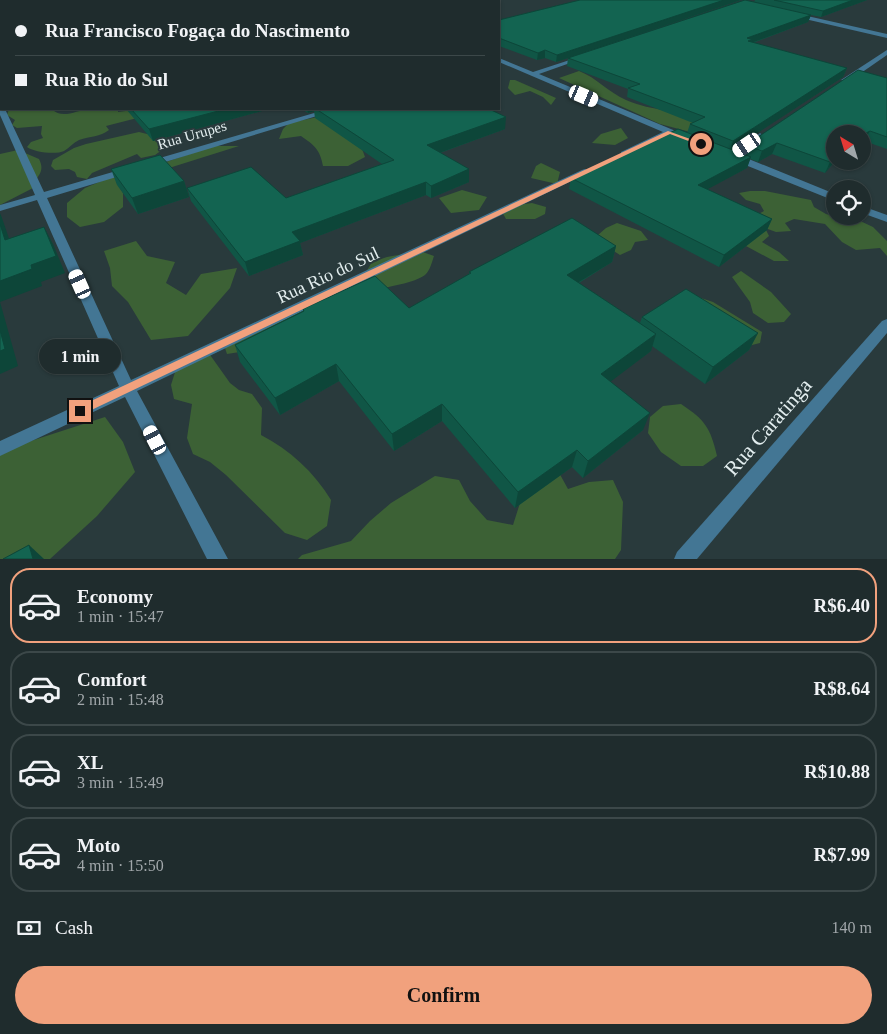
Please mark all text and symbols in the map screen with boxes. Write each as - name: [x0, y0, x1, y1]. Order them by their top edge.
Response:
- text: Rua Francisco Fogaça do Nascimento: [45, 20, 350, 41]
- text: Rua Rio do Sul: [45, 69, 168, 90]
- car: [567, 83, 600, 109]
- street label: Rua Urupes: [156, 117, 229, 153]
- north arrow: [826, 125, 871, 170]
- map controls: [826, 125, 871, 225]
- car: [730, 130, 763, 160]
- route start: [690, 133, 712, 155]
- button: locate: [826, 180, 871, 225]
- street label: Rua Rio do Sul: [274, 243, 382, 307]
- car: [67, 267, 92, 301]
- callout: 1 min: [39, 338, 121, 374]
- text: 1 min: [61, 348, 99, 365]
- street label: Rua Caratinga: [719, 373, 817, 480]
- route end: [69, 400, 91, 422]
- car: [141, 423, 168, 457]
- icon: car: [17, 583, 62, 628]
- text: Economy: [77, 586, 153, 607]
- text: R$6.40: [814, 595, 870, 616]
- text: 1 min · 15:47: [77, 608, 164, 625]
- icon: car: [17, 666, 62, 711]
- text: Comfort: [77, 669, 147, 690]
- text: R$8.64: [814, 678, 870, 699]
- text: 2 min · 15:48: [77, 691, 164, 708]
- icon: car: [17, 749, 62, 794]
- text: XL: [77, 752, 103, 773]
- text: R$10.88: [804, 761, 870, 782]
- text: 3 min · 15:49: [77, 774, 164, 791]
- icon: car: [17, 832, 62, 877]
- text: Moto: [77, 835, 120, 856]
- text: R$7.99: [814, 844, 870, 865]
- text: 4 min · 15:50: [77, 857, 164, 874]
- icon: cash: [15, 914, 43, 942]
- text: Cash: [55, 917, 93, 938]
- text: 140 m: [832, 919, 872, 936]
- button: Confirm: [15, 966, 872, 1024]

